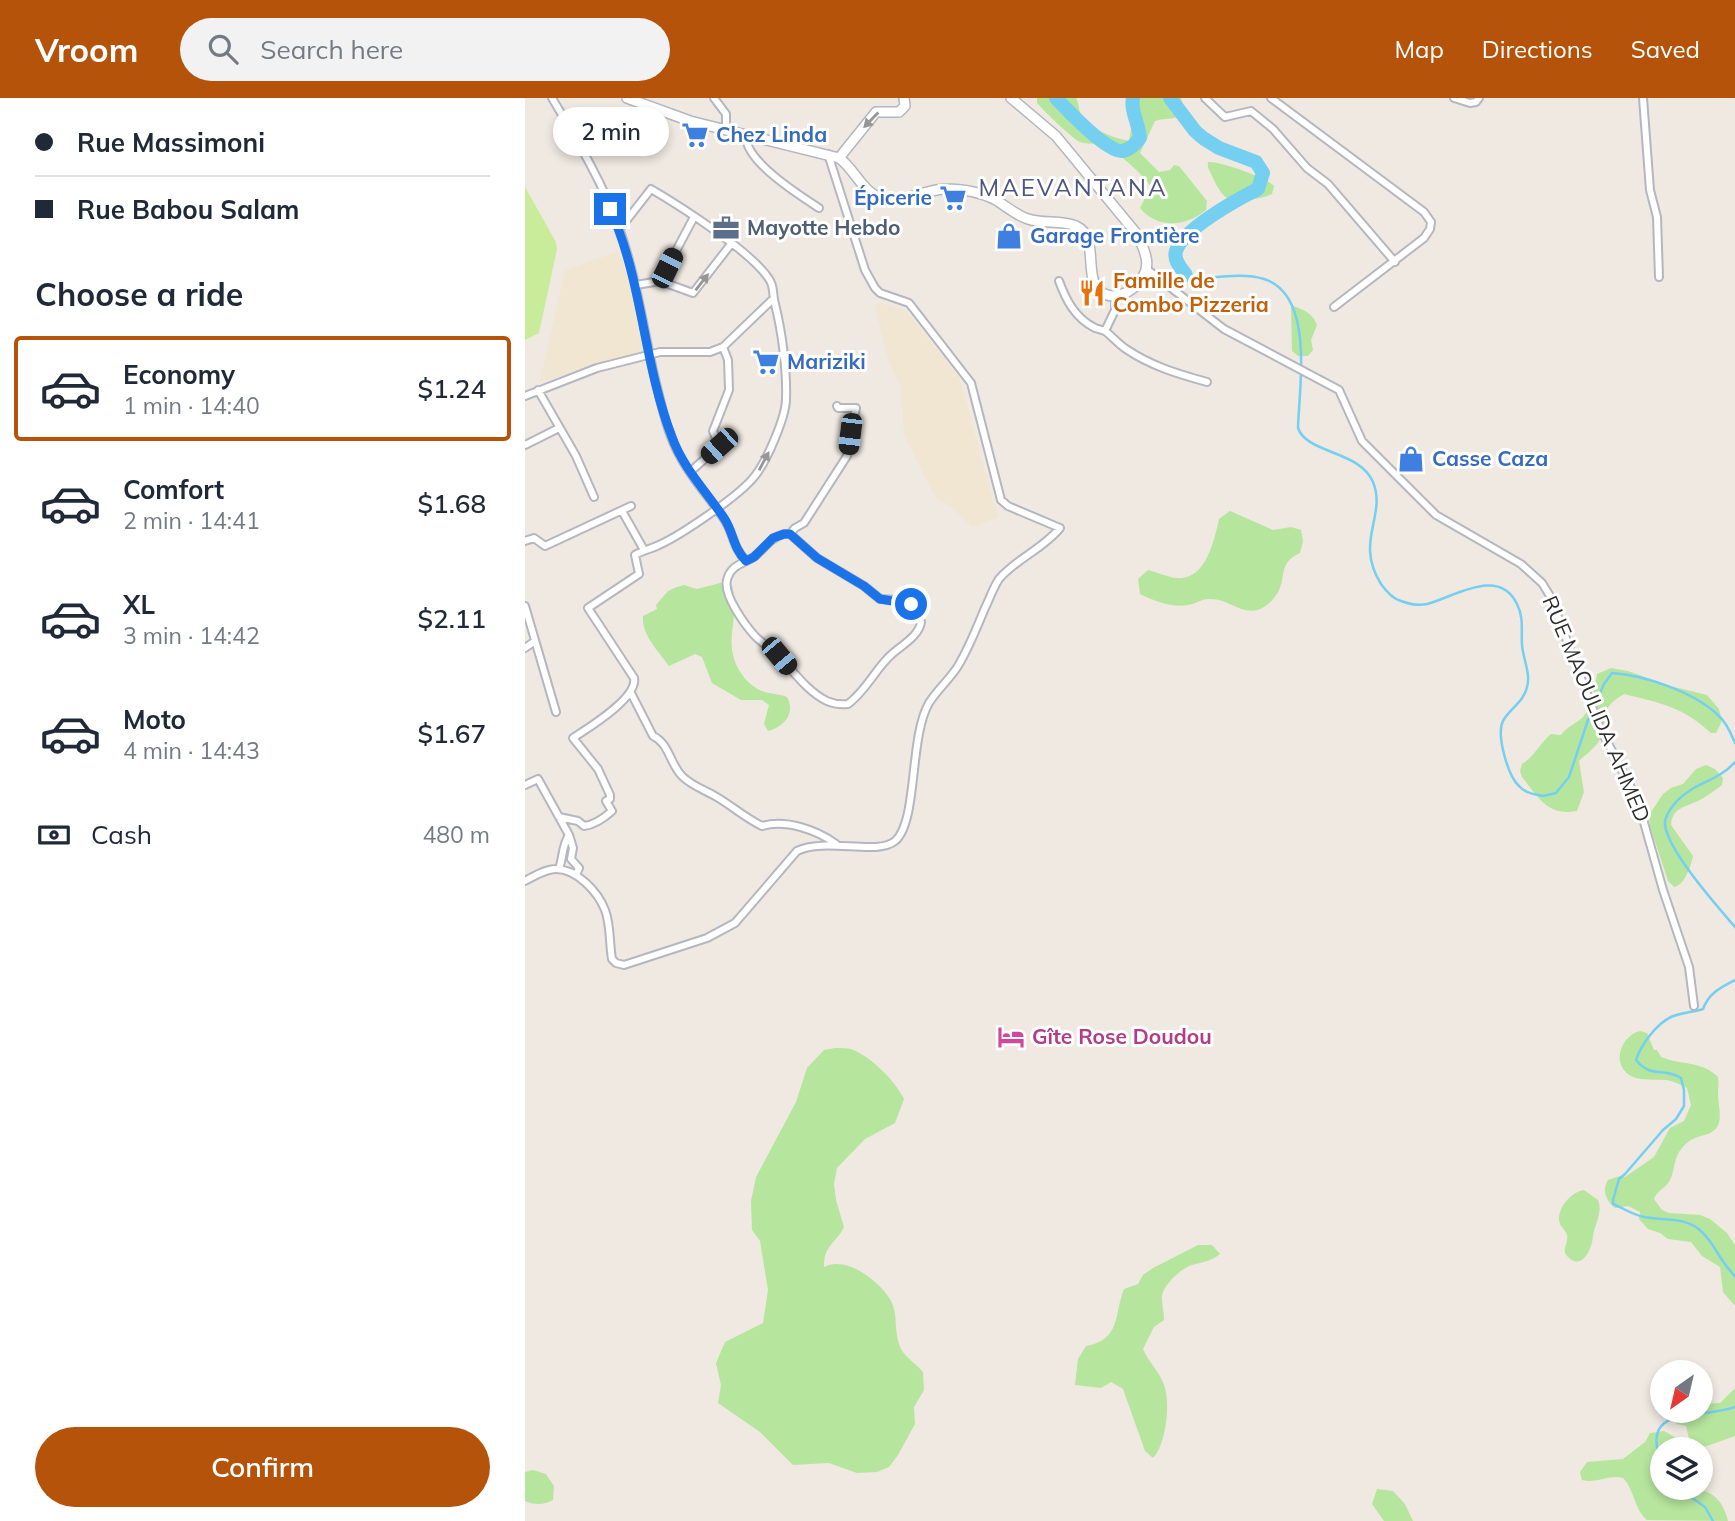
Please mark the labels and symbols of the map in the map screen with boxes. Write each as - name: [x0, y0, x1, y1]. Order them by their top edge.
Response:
- callout: 2 min: [552, 108, 668, 156]
- one-way arrow: [863, 111, 879, 129]
- supermarket icon: Chez Linda: [680, 120, 710, 150]
- place label: Chez Linda: [716, 121, 827, 147]
- district label: MAEVANTANA: [978, 172, 1168, 202]
- supermarket icon: Épicerie: [938, 183, 968, 213]
- place label: Épicerie: [854, 184, 932, 210]
- route end: [594, 193, 626, 225]
- office icon: Mayotte Hebdo: [711, 213, 741, 243]
- place label: Mayotte Hebdo: [747, 214, 900, 240]
- shop icon: Garage Frontière: [994, 221, 1024, 251]
- place label: Garage Frontière: [1030, 222, 1200, 248]
- car: [649, 245, 686, 291]
- place label: Famille de Combo Pizzeria: [1113, 267, 1269, 317]
- one-way arrow: [694, 274, 709, 292]
- restaurant icon: Famille de Combo Pizzeria: [1077, 278, 1107, 308]
- supermarket icon: Mariziki: [751, 347, 781, 377]
- place label: Mariziki: [787, 348, 866, 374]
- car: [838, 412, 863, 456]
- car: [697, 424, 742, 468]
- shop icon: Casse Caza: [1396, 444, 1426, 474]
- place label: Casse Caza: [1432, 445, 1548, 471]
- one-way arrow: [757, 450, 769, 470]
- route start: [895, 588, 927, 620]
- street label: RUE MAOULIDA AHMED: [1537, 592, 1656, 826]
- car: [758, 633, 801, 679]
- hotel icon: Gîte Rose Doudou: [996, 1022, 1026, 1052]
- place label: Gîte Rose Doudou: [1032, 1023, 1212, 1049]
- north arrow: [1650, 1360, 1713, 1423]

